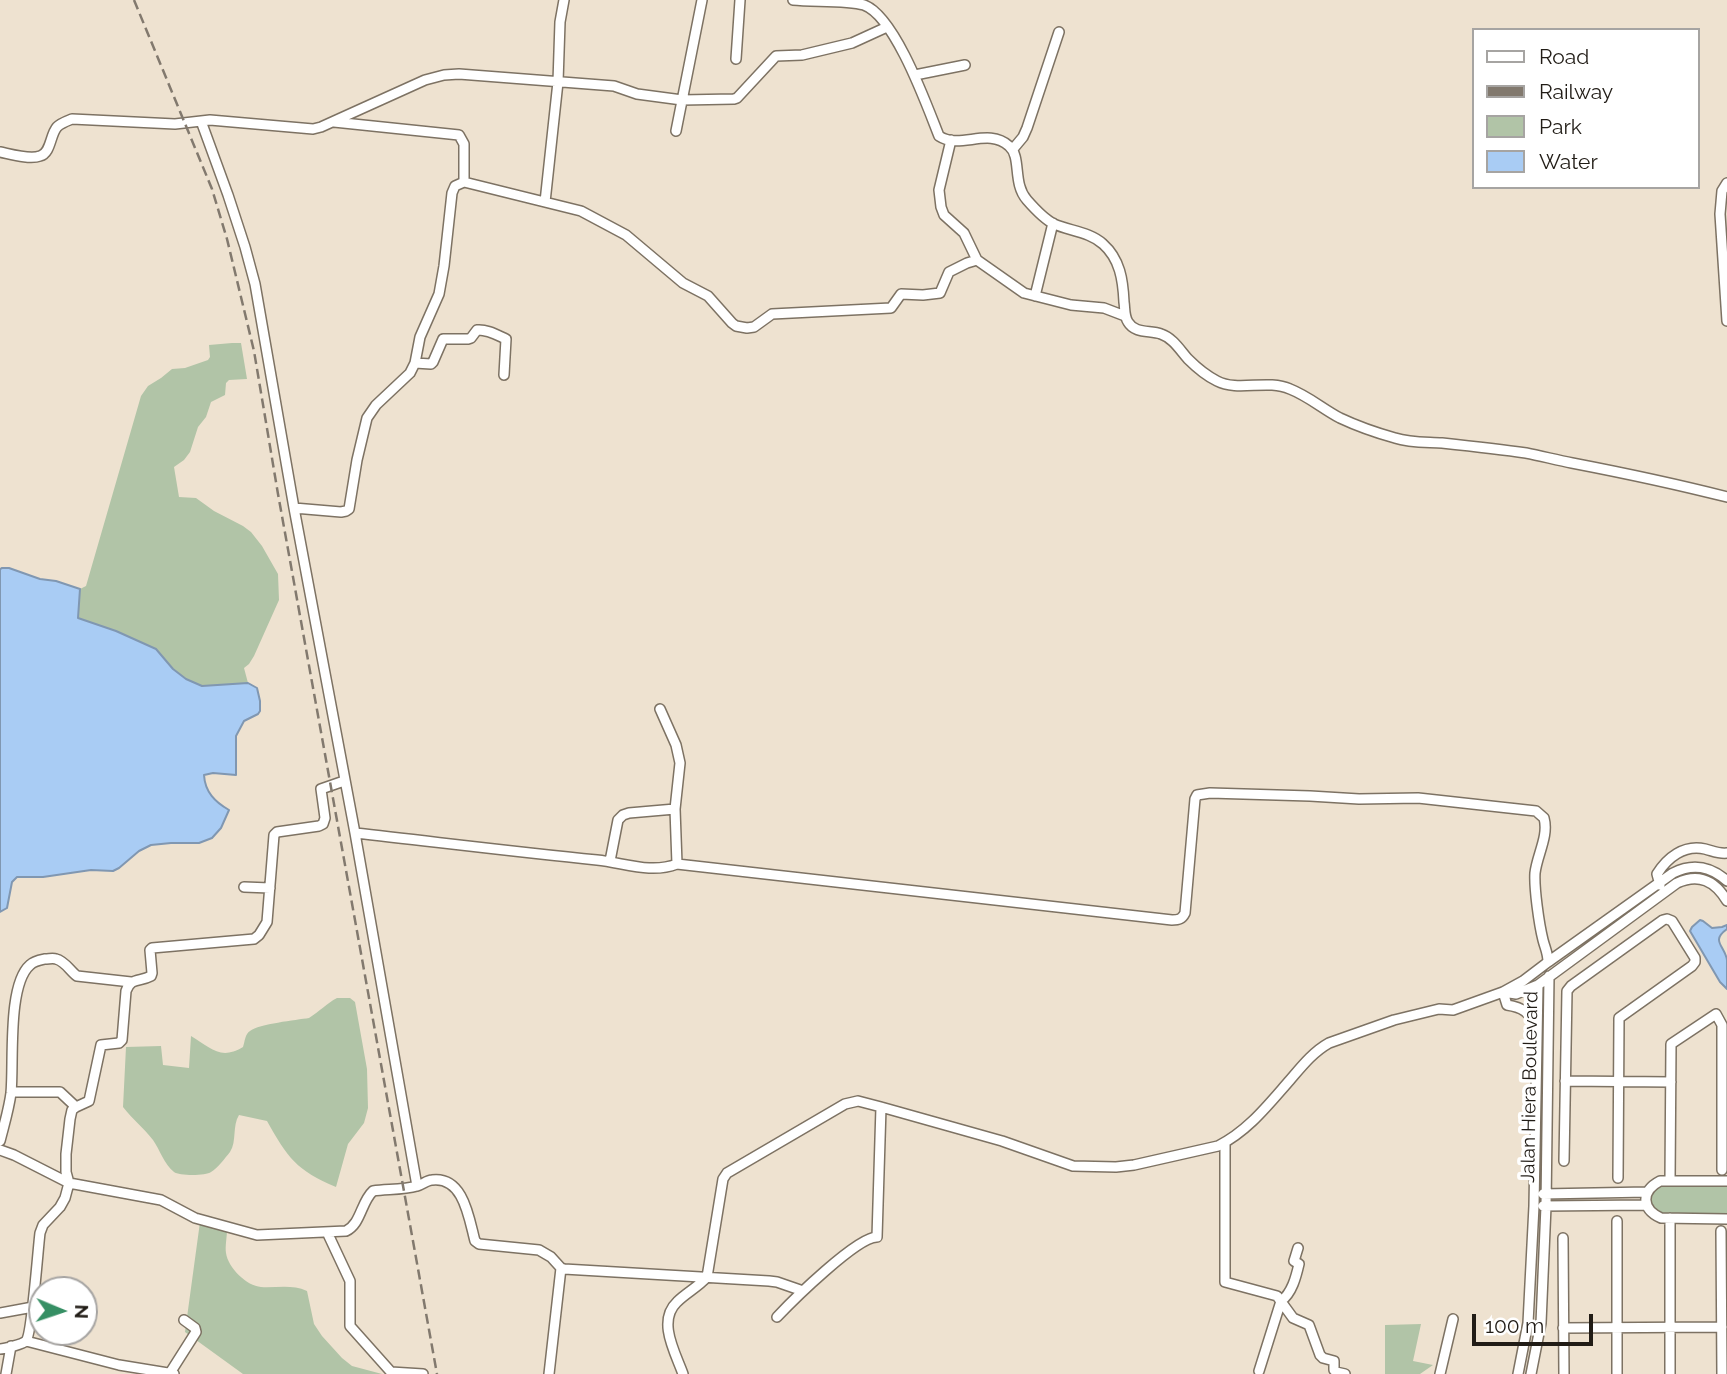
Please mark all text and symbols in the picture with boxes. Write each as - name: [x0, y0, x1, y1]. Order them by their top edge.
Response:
- legend: [1472, 28, 1699, 189]
- text: Road: [1539, 44, 1589, 69]
- text: Railway: [1539, 79, 1613, 104]
- text: Park: [1539, 114, 1582, 139]
- text: Water: [1539, 149, 1598, 174]
- street label: Jalan Hiera Boulevard: [1517, 991, 1543, 1183]
- north arrow: [28, 1276, 98, 1346]
- scale bar: [1475, 1300, 1596, 1344]
- text: N: [71, 1304, 93, 1319]
- text: 100 m: [1485, 1313, 1544, 1338]

